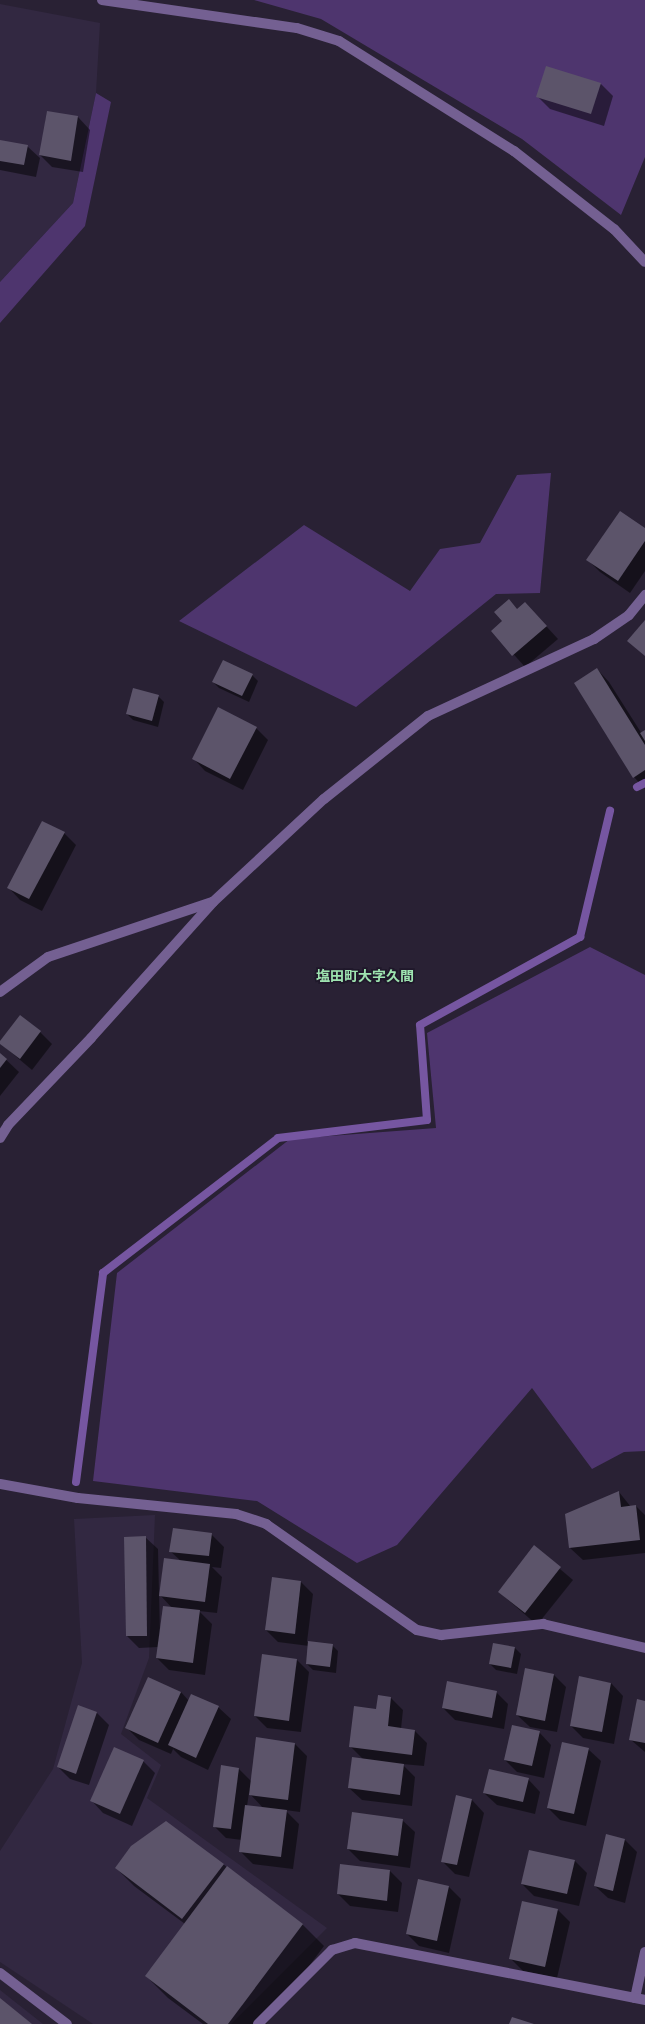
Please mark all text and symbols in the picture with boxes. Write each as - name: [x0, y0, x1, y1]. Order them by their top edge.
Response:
- district label: 塩田町大字久間: [316, 969, 414, 985]

